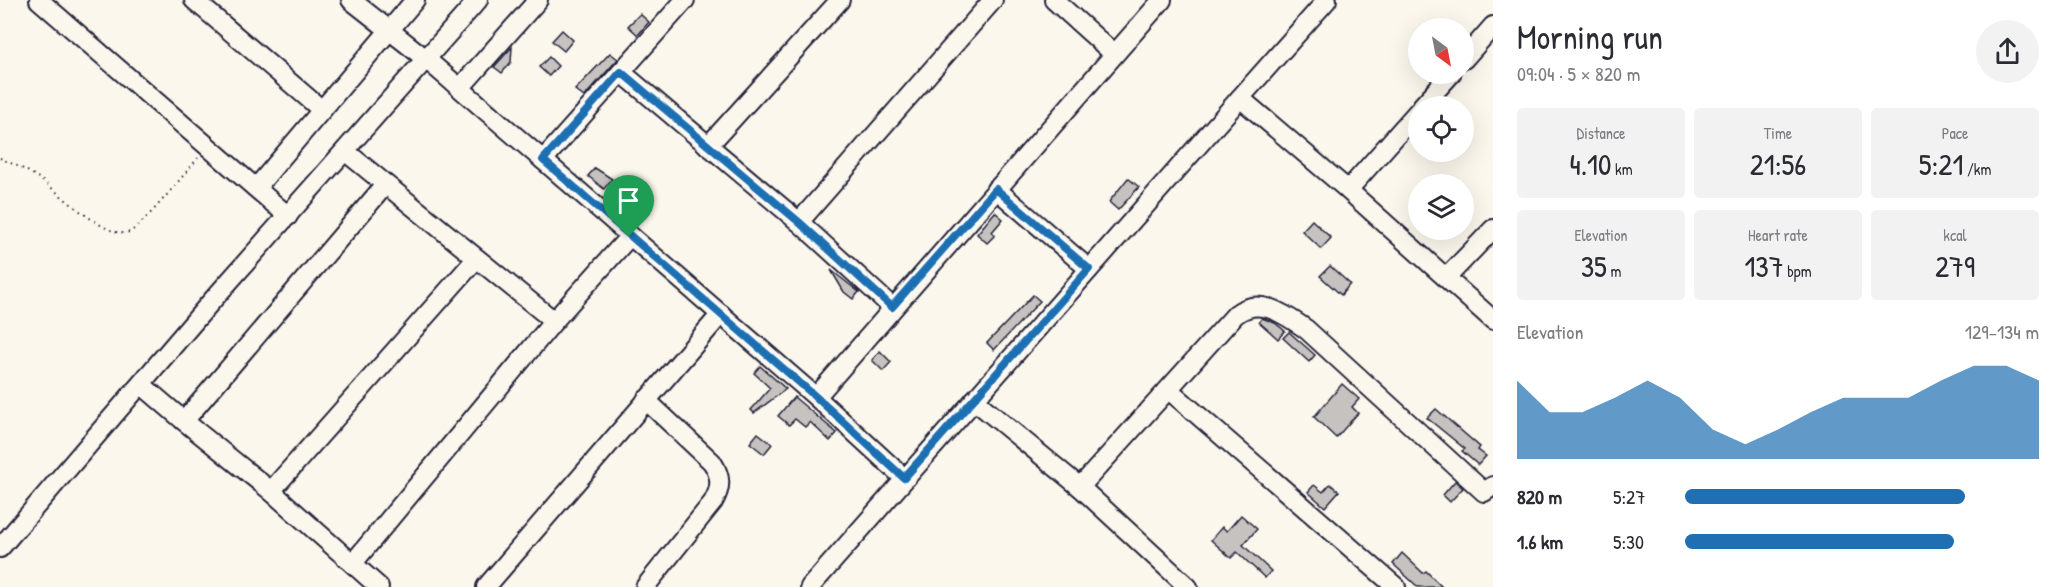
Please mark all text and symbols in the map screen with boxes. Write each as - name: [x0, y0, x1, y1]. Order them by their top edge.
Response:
- text: Morning run: [1517, 15, 1663, 59]
- north arrow: [1408, 18, 1474, 84]
- map controls: [1408, 18, 1474, 240]
- button: share: [1976, 20, 2039, 83]
- text: 09:04 · 5 × 820 m: [1517, 60, 1640, 87]
- button: locate: [1408, 96, 1474, 162]
- text: Distance: [1577, 122, 1625, 144]
- text: Time: [1764, 122, 1792, 144]
- text: Pace: [1942, 122, 1968, 144]
- text: 4.10: [1569, 144, 1611, 184]
- text: 21:56: [1750, 144, 1806, 184]
- text: 5:21: [1919, 144, 1963, 184]
- text: km: [1611, 158, 1633, 180]
- text: /km: [1963, 158, 1991, 180]
- button: layers: [1408, 174, 1474, 240]
- pin: [603, 175, 654, 237]
- icon: arrive: [612, 184, 645, 217]
- text: Elevation: [1574, 224, 1628, 246]
- text: Heart rate: [1748, 224, 1808, 246]
- text: kcal: [1943, 224, 1967, 246]
- text: 35: [1581, 246, 1607, 286]
- text: 137: [1744, 246, 1784, 286]
- text: 279: [1935, 246, 1975, 286]
- text: m: [1607, 260, 1621, 282]
- text: bpm: [1784, 260, 1812, 282]
- text: Elevation: [1517, 318, 1583, 345]
- text: 129–134 m: [1965, 318, 2039, 345]
- text: 820 m: [1517, 483, 1562, 510]
- text: 5:27: [1613, 483, 1645, 510]
- text: 1.6 km: [1517, 528, 1563, 555]
- text: 5:30: [1613, 528, 1644, 555]

